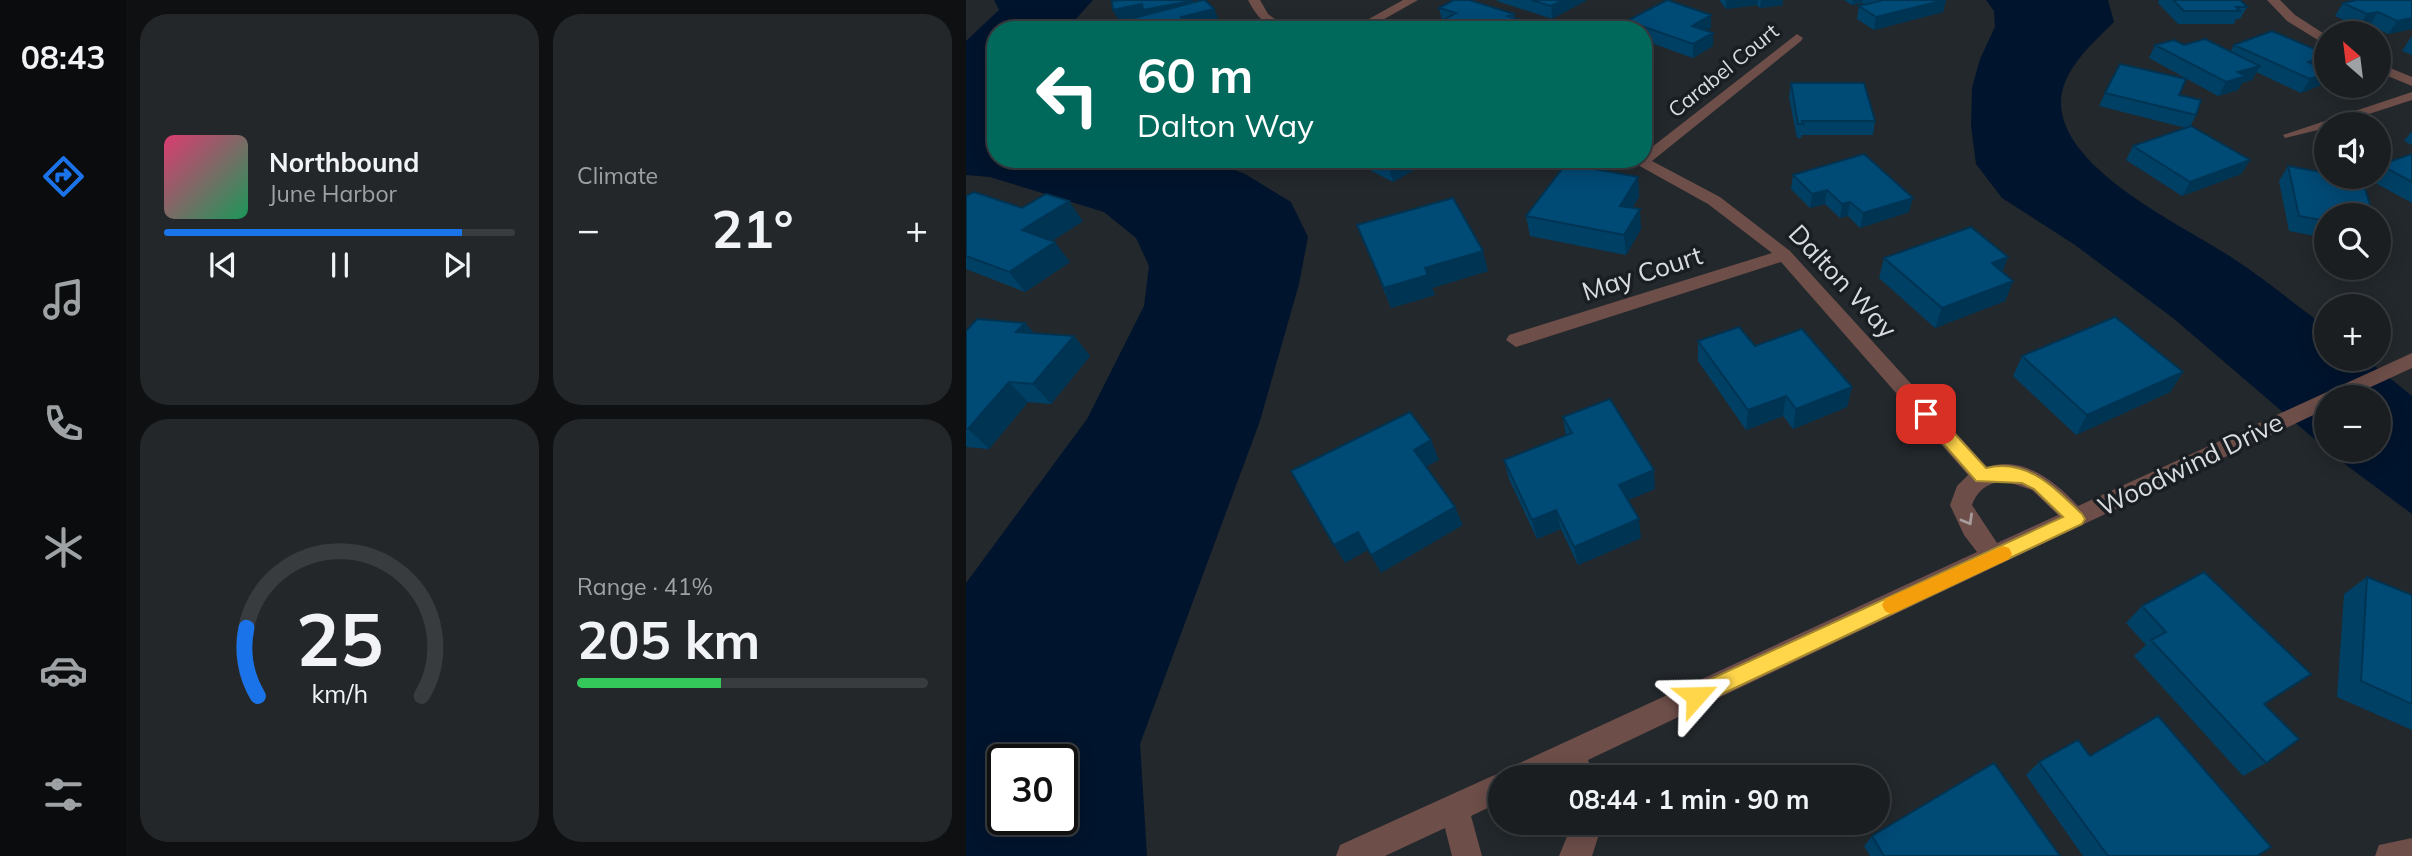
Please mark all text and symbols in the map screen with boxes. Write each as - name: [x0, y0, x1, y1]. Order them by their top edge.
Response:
- street label: Carabel Court: [1663, 18, 1783, 122]
- north arrow: [2314, 21, 2390, 98]
- map controls: [2314, 21, 2391, 462]
- text: 08:43: [21, 37, 105, 77]
- text: 60 m: [1137, 44, 1253, 105]
- icon: left: [1022, 49, 1113, 140]
- text: Dalton Way: [1137, 105, 1314, 145]
- button: sound: [2314, 112, 2391, 189]
- text: Northbound: [269, 146, 419, 179]
- icon: directions: [39, 152, 88, 201]
- text: Climate: [577, 161, 658, 190]
- text: June Harbor: [269, 179, 397, 208]
- text: 21°: [711, 196, 794, 261]
- button: search: [2314, 203, 2391, 280]
- text: −: [577, 205, 600, 253]
- text: +: [905, 205, 928, 253]
- street label: Dalton Way: [1782, 217, 1904, 345]
- street label: May Court: [1578, 238, 1706, 308]
- icon: previous: [204, 246, 242, 284]
- icon: pause: [321, 246, 359, 284]
- icon: next: [438, 246, 476, 284]
- icon: music: [39, 275, 88, 324]
- button: +: [2314, 294, 2391, 371]
- pin: [1896, 384, 1956, 444]
- button: −: [2314, 385, 2391, 462]
- icon: arrive: [1907, 395, 1945, 433]
- icon: phone: [39, 399, 88, 448]
- street label: Woodwind Drive: [2092, 405, 2288, 523]
- one-way arrow: [1960, 513, 1973, 526]
- icon: climate: [39, 523, 88, 572]
- text: Range · 41%: [577, 572, 713, 601]
- text: 25: [296, 594, 383, 685]
- text: 205 km: [577, 607, 760, 672]
- icon: car: [39, 646, 88, 695]
- position arrow: [1659, 659, 1733, 733]
- text: km/h: [311, 678, 368, 709]
- speed limit sign: 30: [987, 744, 1078, 835]
- icon: filters: [39, 770, 88, 819]
- text: 08:44 · 1 min · 90 m: [1569, 783, 1809, 816]

